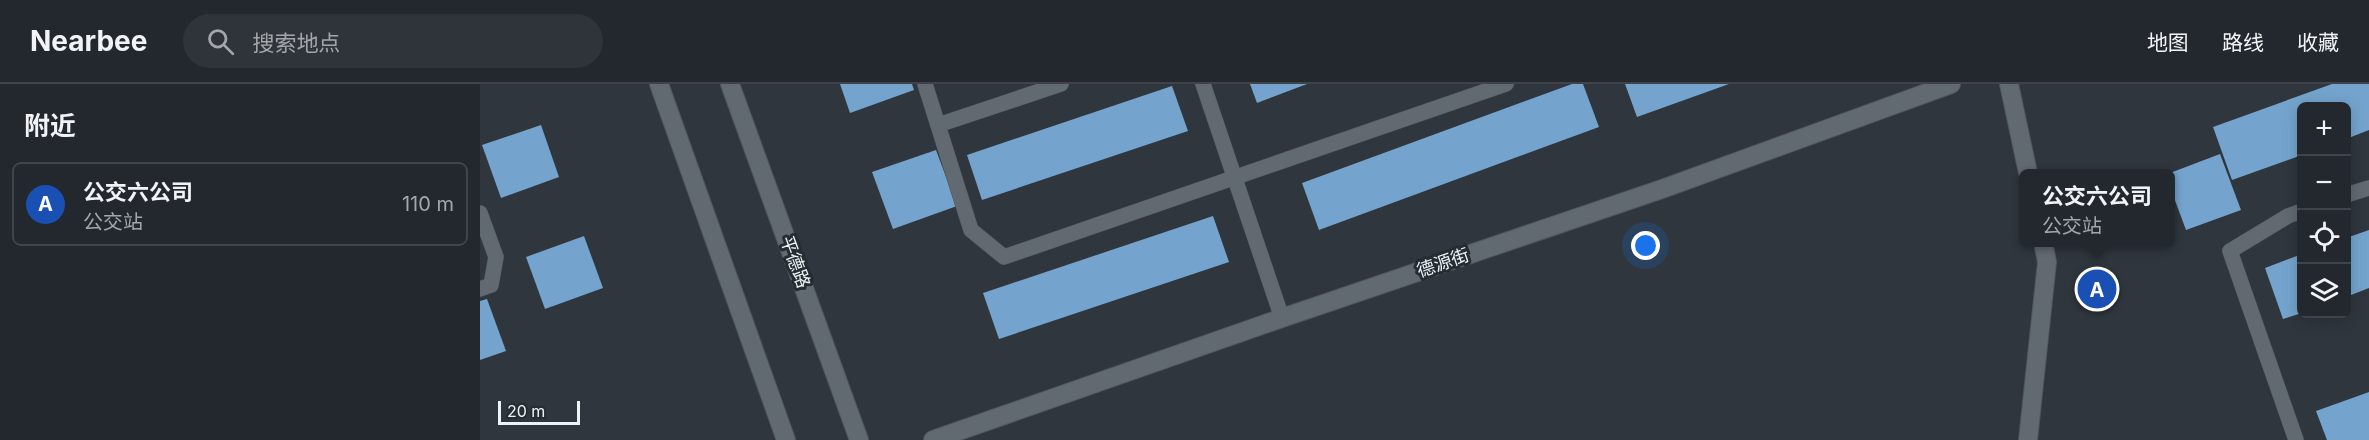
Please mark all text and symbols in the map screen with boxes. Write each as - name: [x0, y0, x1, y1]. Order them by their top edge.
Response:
- search box: [183, 14, 603, 68]
- text: Nearbee: [30, 24, 147, 58]
- icon: search: [204, 25, 237, 58]
- text: 搜索地点: [252, 30, 340, 56]
- text: 地图: [2147, 30, 2189, 55]
- text: 路线: [2222, 30, 2264, 55]
- text: 收藏: [2297, 30, 2339, 55]
- map controls: [2297, 102, 2351, 318]
- button: +: [2297, 102, 2351, 156]
- text: 附近: [24, 110, 76, 141]
- button: −: [2297, 156, 2351, 210]
- popup: [2019, 169, 2175, 247]
- text: 公交六公司: [83, 179, 193, 205]
- text: 公交六公司: [2042, 183, 2152, 209]
- text: A: [38, 192, 53, 216]
- text: 110 m: [402, 192, 454, 216]
- text: 公交站: [83, 210, 143, 234]
- button: locate: [2297, 210, 2351, 264]
- text: 公交站: [2042, 214, 2102, 238]
- your location: [1631, 231, 1660, 260]
- street label: 平德路: [776, 233, 815, 291]
- street label: 德源街: [1414, 244, 1472, 281]
- button: layers: [2297, 264, 2351, 318]
- pin: A: [2078, 266, 2116, 312]
- scale bar: [498, 398, 580, 426]
- text: 20 m: [507, 401, 545, 421]

